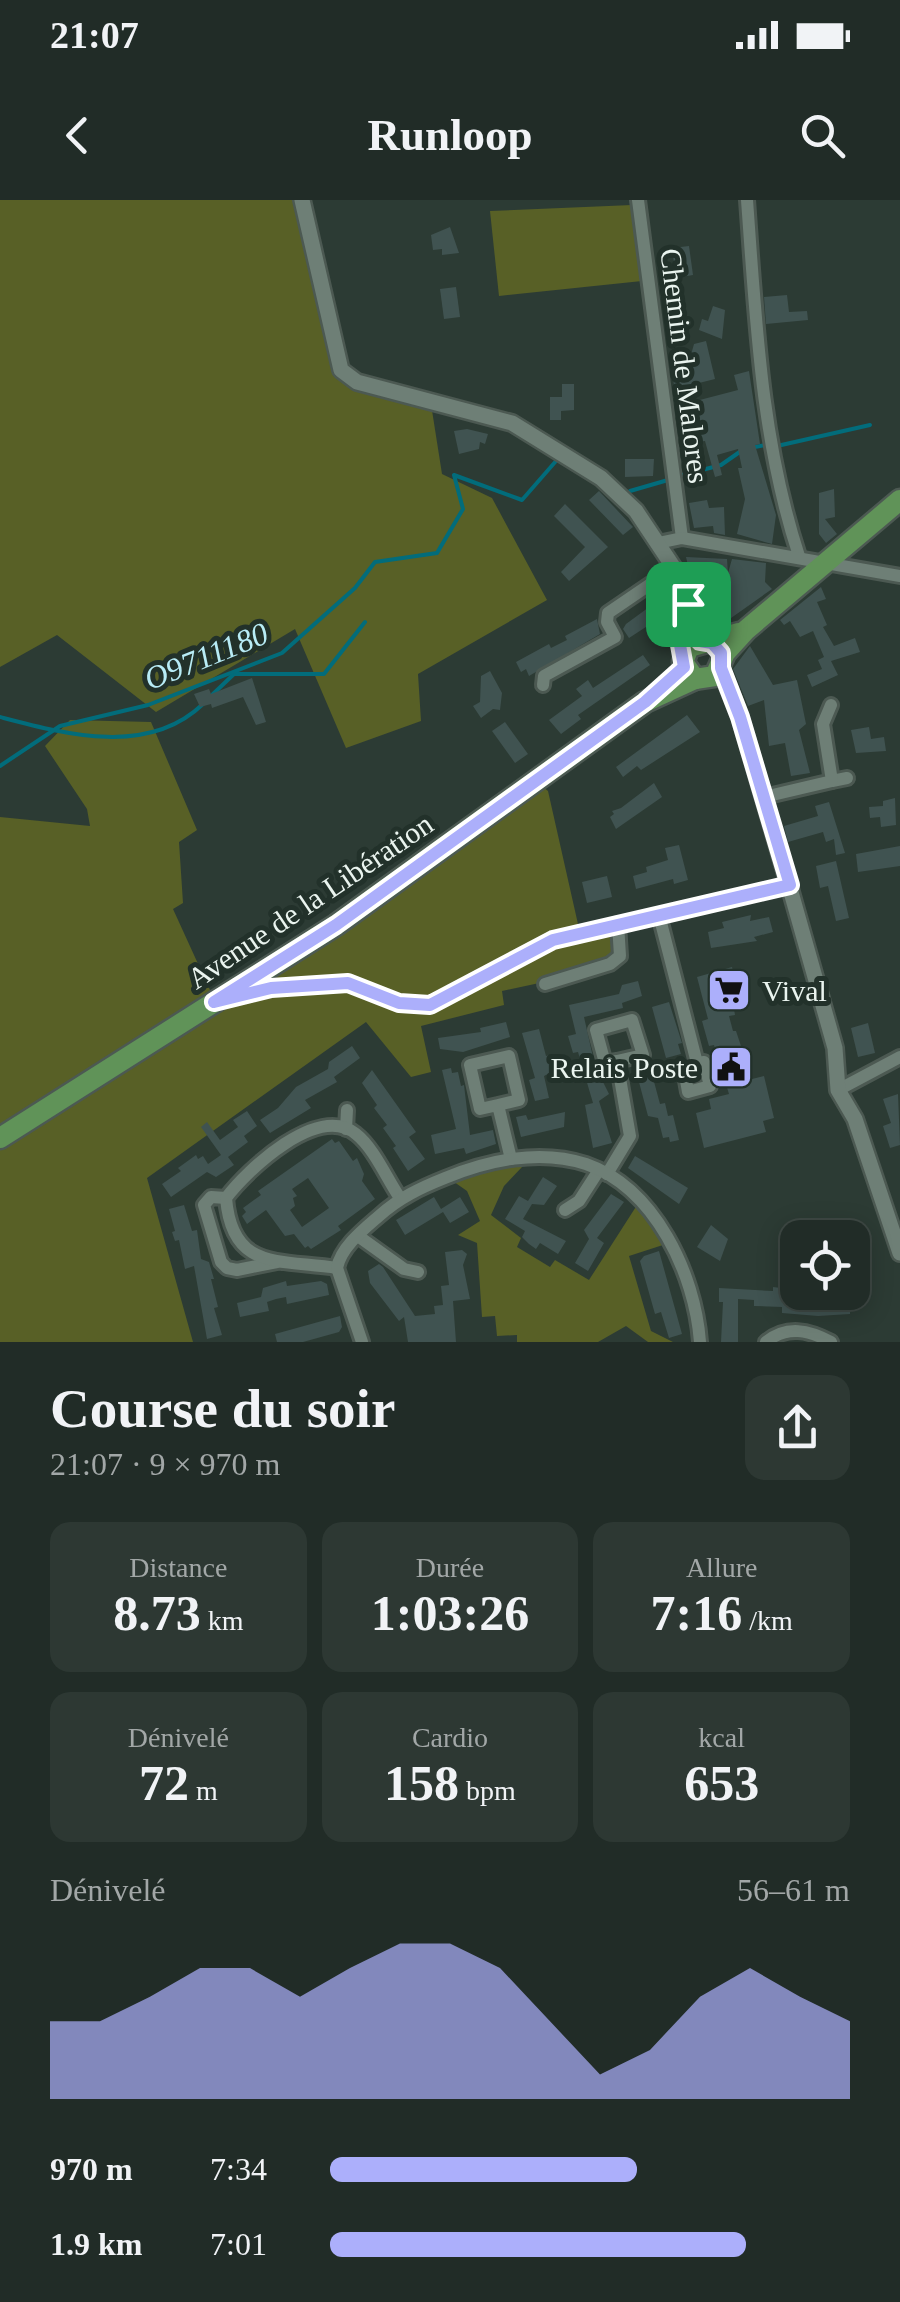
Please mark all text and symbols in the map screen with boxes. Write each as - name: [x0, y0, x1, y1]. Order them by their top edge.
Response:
- text: 21:07: [50, 14, 139, 56]
- icon: back: [50, 108, 105, 163]
- icon: search: [795, 108, 850, 163]
- text: Runloop: [367, 110, 533, 160]
- street label: Chemin de Malores: [654, 247, 716, 485]
- pin: [646, 562, 731, 647]
- icon: arrive: [661, 577, 716, 632]
- water label: O9711180: [139, 615, 273, 697]
- street label: Avenue de la Libération: [181, 807, 439, 995]
- supermarket icon: Vival: [706, 967, 752, 1013]
- place label: Vival: [762, 974, 827, 1007]
- public building icon: Relais Poste: [708, 1044, 754, 1090]
- place label: Relais Poste: [551, 1051, 698, 1084]
- map controls: [780, 1220, 870, 1310]
- button: locate: [780, 1220, 870, 1310]
- button: share: [745, 1375, 850, 1480]
- text: Course du soir: [50, 1378, 395, 1439]
- text: 21:07 · 9 × 970 m: [50, 1446, 280, 1482]
- text: Distance: [129, 1552, 227, 1583]
- text: Durée: [416, 1552, 484, 1583]
- text: Allure: [686, 1552, 757, 1583]
- text: 8.73: [113, 1585, 201, 1641]
- text: 1:03:26: [371, 1585, 529, 1641]
- text: 7:16: [651, 1585, 742, 1641]
- text: km: [201, 1605, 243, 1636]
- text: /km: [742, 1605, 793, 1636]
- text: Dénivelé: [128, 1722, 229, 1753]
- text: Cardio: [412, 1722, 488, 1753]
- text: kcal: [698, 1722, 745, 1753]
- text: 72: [139, 1755, 189, 1811]
- text: 158: [384, 1755, 459, 1811]
- text: 653: [684, 1755, 759, 1811]
- text: m: [189, 1775, 218, 1806]
- text: bpm: [459, 1775, 516, 1806]
- text: Dénivelé: [50, 1872, 166, 1908]
- text: 56–61 m: [737, 1872, 850, 1908]
- text: 970 m: [50, 2151, 133, 2187]
- text: 7:34: [210, 2151, 267, 2187]
- text: 1.9 km: [50, 2226, 142, 2262]
- text: 7:01: [210, 2226, 267, 2262]

